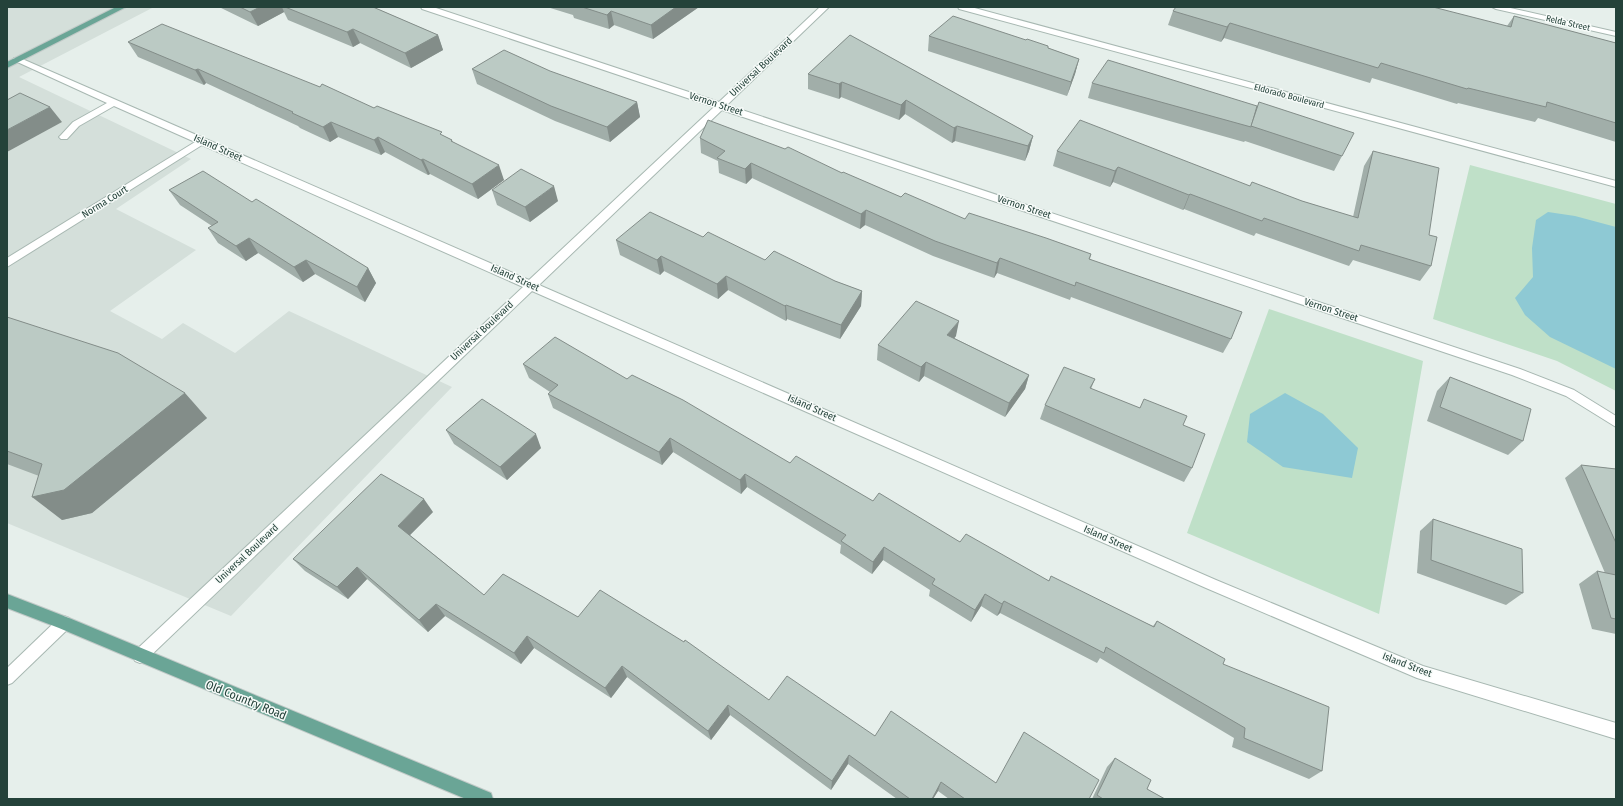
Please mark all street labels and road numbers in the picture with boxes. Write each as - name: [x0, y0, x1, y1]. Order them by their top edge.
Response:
- street label: Relda Street: [1545, 13, 1591, 33]
- street label: Universal Boulevard: [727, 35, 795, 99]
- street label: Eldorado Boulevard: [1253, 82, 1325, 110]
- street label: Vernon Street: [688, 90, 745, 119]
- street label: Island Street: [192, 132, 245, 164]
- street label: Norma Court: [80, 183, 131, 221]
- street label: Vernon Street: [996, 193, 1053, 222]
- street label: Island Street: [489, 262, 542, 294]
- street label: Vernon Street: [1303, 296, 1360, 325]
- street label: Universal Boulevard: [448, 299, 516, 363]
- street label: Island Street: [786, 392, 839, 424]
- street label: Universal Boulevard: [213, 522, 281, 586]
- street label: Island Street: [1082, 523, 1135, 555]
- street label: Island Street: [1381, 650, 1434, 680]
- street label: Old Country Road: [204, 677, 288, 723]

